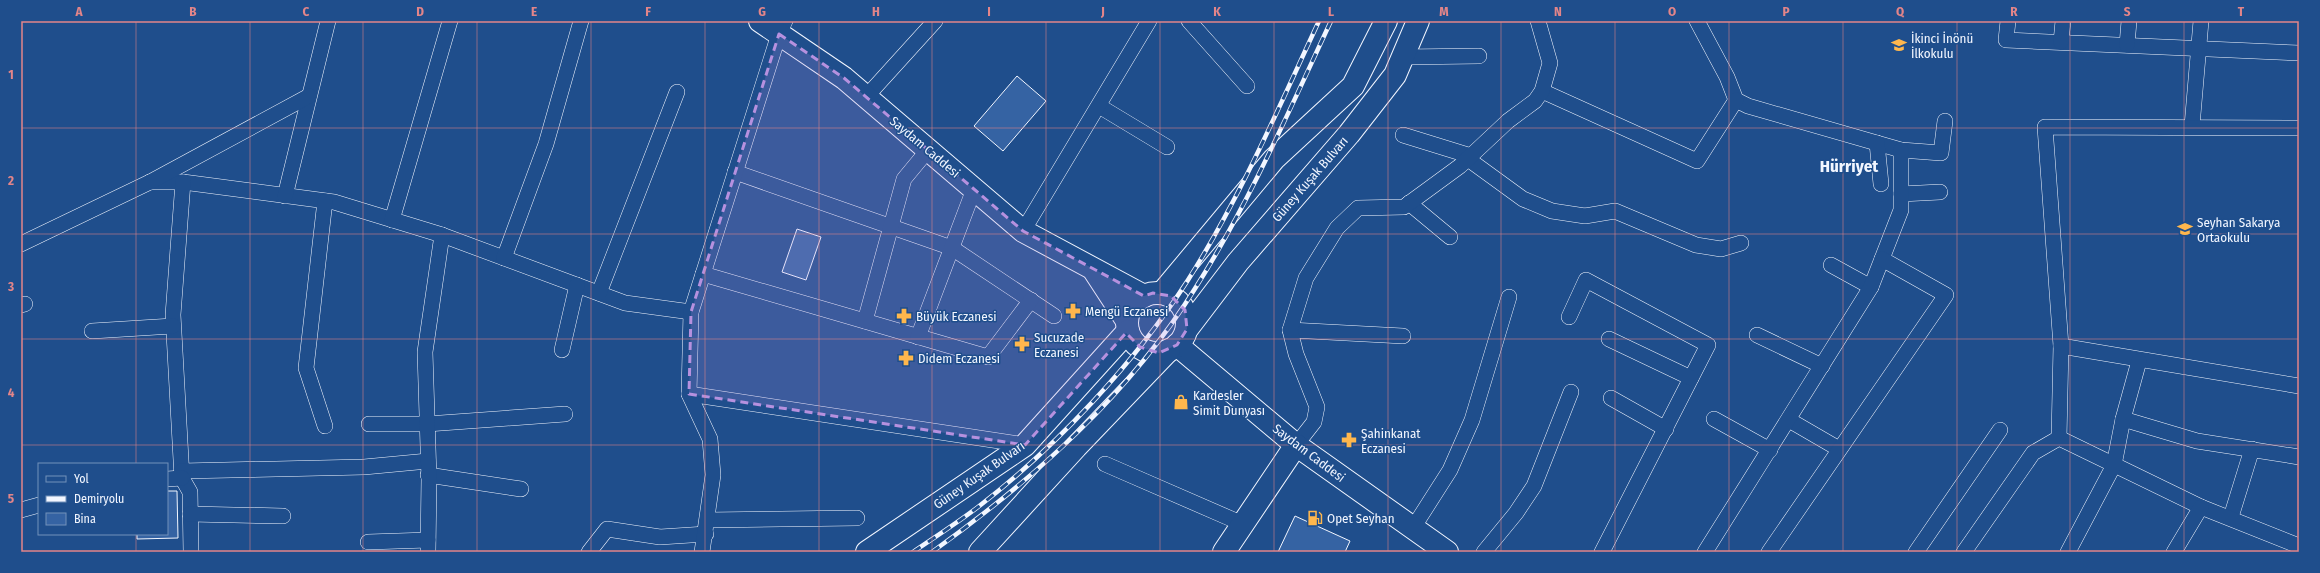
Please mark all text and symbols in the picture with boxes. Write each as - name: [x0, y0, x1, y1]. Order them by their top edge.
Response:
- text: A: [74, 4, 83, 19]
- text: B: [189, 4, 197, 19]
- text: C: [303, 4, 310, 19]
- text: D: [416, 4, 424, 19]
- text: E: [531, 4, 537, 19]
- text: F: [645, 4, 651, 19]
- text: G: [758, 4, 766, 19]
- text: H: [872, 4, 880, 19]
- text: I: [987, 4, 991, 19]
- text: J: [1100, 4, 1105, 19]
- text: K: [1213, 4, 1221, 19]
- text: L: [1328, 4, 1334, 19]
- text: M: [1439, 4, 1449, 19]
- text: N: [1554, 4, 1562, 19]
- text: O: [1668, 4, 1676, 19]
- text: P: [1782, 4, 1790, 19]
- text: Q: [1896, 4, 1905, 19]
- text: R: [2010, 4, 2018, 19]
- text: S: [2124, 4, 2131, 19]
- text: T: [2238, 4, 2245, 19]
- place label: İkinci İnönü İlkokulu: [1911, 31, 1973, 61]
- school or university icon: İkinci İnönü İlkokulu: [1890, 36, 1908, 54]
- text: 1: [8, 67, 14, 82]
- street label: Saydam Caddesi: [887, 113, 963, 181]
- street label: Güney Kuşak Bulvarı: [1269, 133, 1351, 225]
- district label: Hürriyet: [1820, 156, 1879, 177]
- text: 2: [7, 173, 14, 188]
- place label: Seyhan Sakarya Ortaokulu: [2197, 215, 2280, 245]
- school or university icon: Seyhan Sakarya Ortaokulu: [2176, 220, 2194, 238]
- text: 3: [7, 279, 14, 294]
- pharmacy icon: Mengü Eczanesi: [1064, 302, 1082, 320]
- place label: Mengü Eczanesi: [1085, 304, 1168, 319]
- pharmacy icon: Büyük Eczanesi: [895, 307, 913, 325]
- place label: Büyük Eczanesi: [916, 309, 996, 324]
- place label: Sucuzade Eczanesi: [1034, 330, 1084, 360]
- pharmacy icon: Sucuzade Eczanesi: [1013, 335, 1031, 353]
- pharmacy icon: Didem Eczanesi: [897, 349, 915, 367]
- place label: Didem Eczanesi: [918, 351, 1000, 366]
- text: 4: [8, 385, 15, 400]
- place label: Kardesler Simit Dunyası: [1193, 388, 1265, 418]
- shop icon: Kardesler Simit Dunyası: [1172, 393, 1190, 411]
- street label: Saydam Caddesi: [1270, 421, 1348, 485]
- place label: Şahinkanat Eczanesi: [1361, 426, 1421, 456]
- pharmacy icon: Şahinkanat Eczanesi: [1340, 431, 1358, 449]
- street label: Güney Kuşak Bulvarı: [931, 438, 1027, 512]
- legend: [38, 463, 168, 535]
- text: Yol: [74, 472, 89, 486]
- text: 5: [8, 491, 14, 506]
- text: Demiryolu: [74, 492, 124, 506]
- fuel station icon: Opet Seyhan: [1306, 509, 1324, 527]
- place label: Opet Seyhan: [1327, 511, 1395, 526]
- text: Bina: [74, 512, 96, 526]

